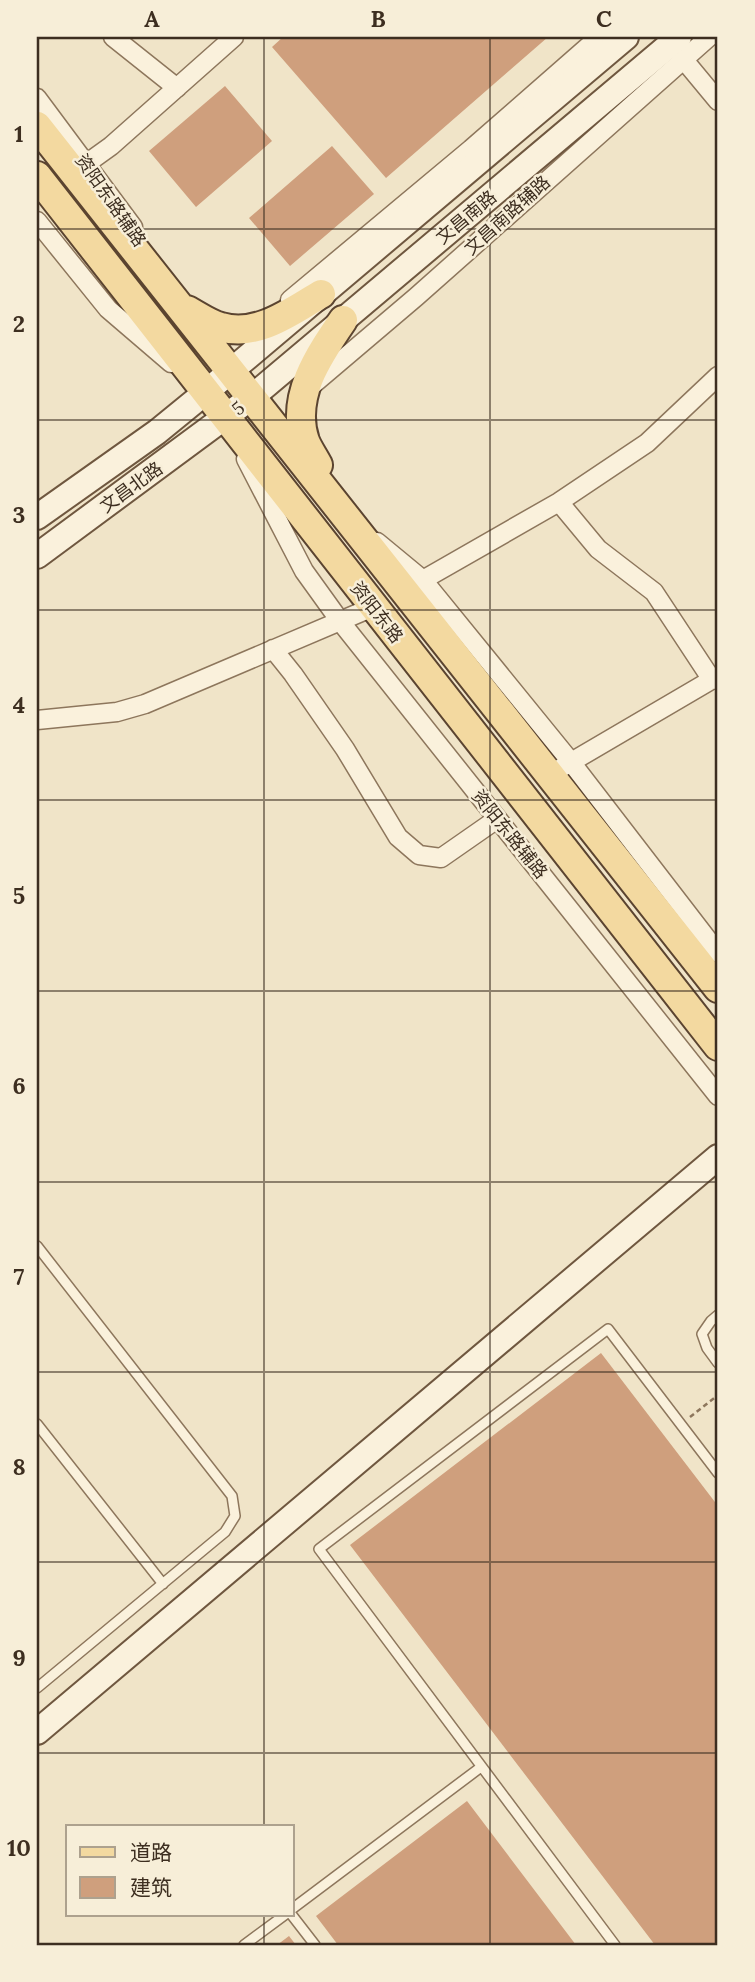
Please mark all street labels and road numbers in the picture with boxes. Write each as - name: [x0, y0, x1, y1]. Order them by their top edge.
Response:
- street label: 资阳东路辅路: [71, 149, 151, 251]
- street label: 文昌南路辅路: [460, 171, 554, 259]
- street label: 文昌南路: [431, 186, 501, 248]
- street label: 5: [227, 396, 249, 420]
- street label: 文昌北路: [95, 457, 167, 517]
- street label: 资阳东路: [346, 577, 408, 647]
- street label: 资阳东路辅路: [467, 785, 553, 883]

